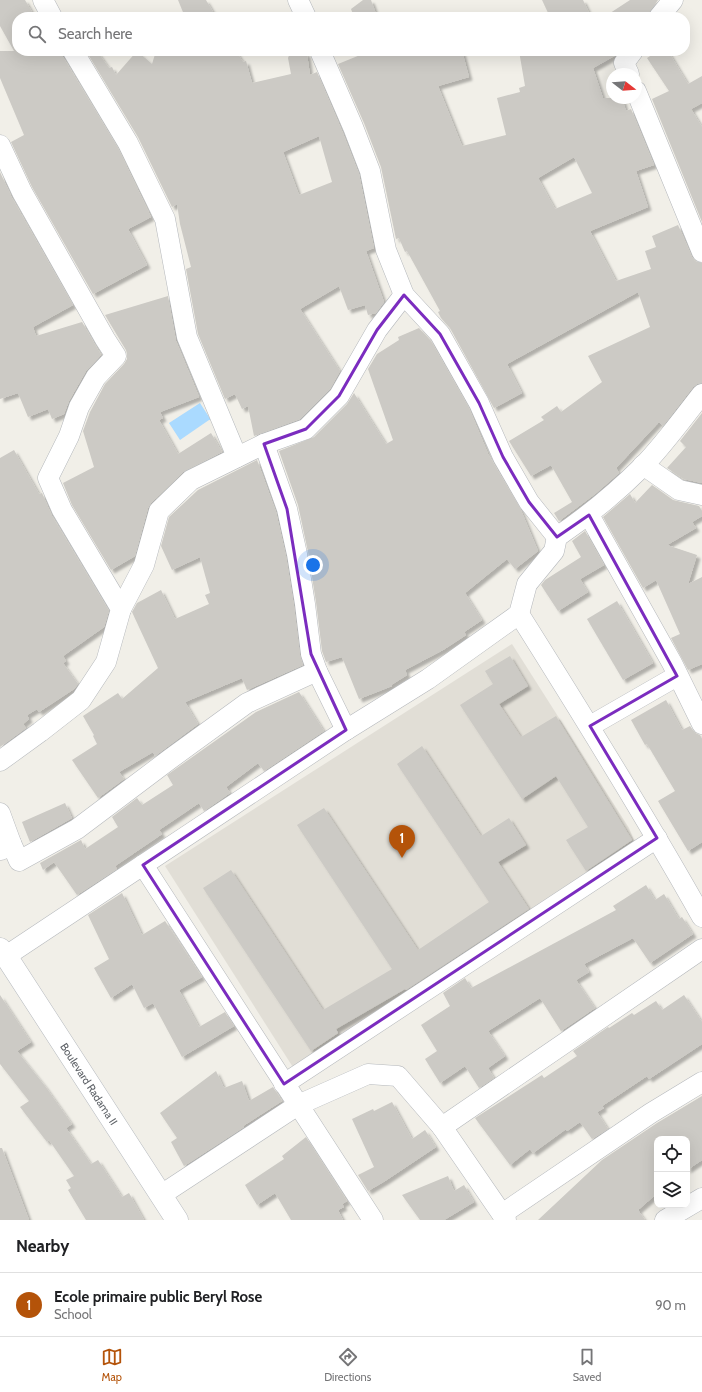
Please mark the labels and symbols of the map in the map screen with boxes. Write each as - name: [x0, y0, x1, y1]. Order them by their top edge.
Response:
- north arrow: [606, 68, 642, 104]
- your location: [303, 555, 323, 575]
- pin: 1: [389, 825, 415, 858]
- street label: Boulevard Radama II: [57, 1040, 121, 1128]

